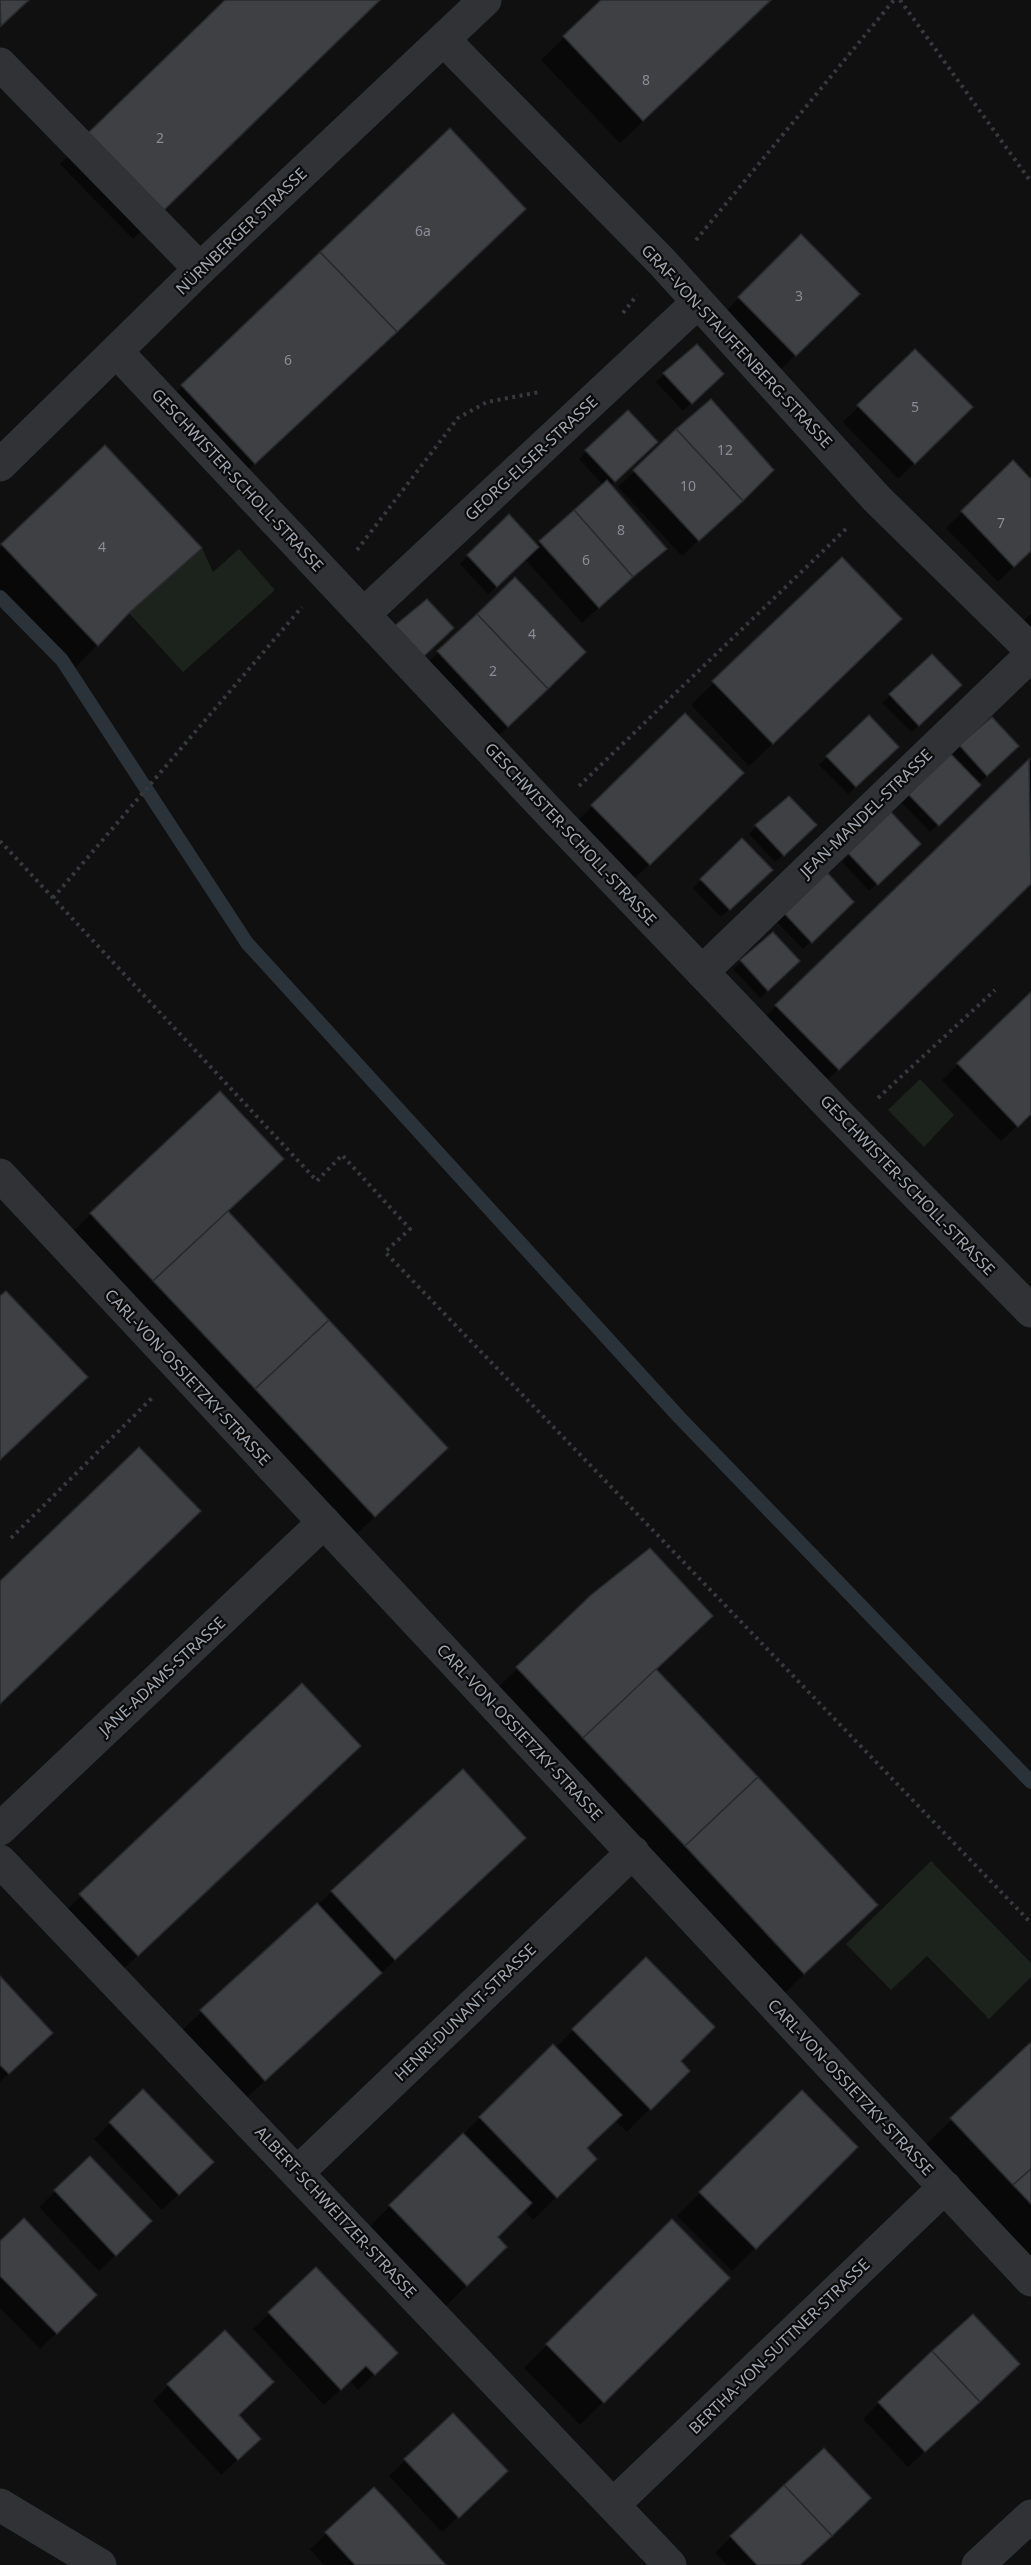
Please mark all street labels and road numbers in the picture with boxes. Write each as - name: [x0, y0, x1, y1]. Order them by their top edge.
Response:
- street label: NÜRNBERGER STRASSE: [171, 163, 311, 299]
- street label: GRAF-VON-STAUFFENBERG-STRASSE: [637, 239, 837, 453]
- street label: GESCHWISTER-SCHOLL-STRASSE: [147, 384, 329, 576]
- street label: GEORG-ELSER-STRASSE: [460, 391, 602, 525]
- street label: GESCHWISTER-SCHOLL-STRASSE: [480, 738, 662, 930]
- street label: JEAN-MANDEL-STRASSE: [794, 744, 937, 883]
- street label: GESCHWISTER-SCHOLL-STRASSE: [816, 1090, 1000, 1280]
- street label: CARL-VON-OSSIETZKY-STRASSE: [100, 1284, 276, 1470]
- street label: JANE-ADAMS-STRASSE: [93, 1612, 230, 1742]
- street label: CARL-VON-OSSIETZKY-STRASSE: [432, 1639, 608, 1825]
- street label: HENRI-DUNANT-STRASSE: [389, 1938, 541, 2086]
- street label: CARL-VON-OSSIETZKY-STRASSE: [763, 1994, 939, 2180]
- street label: ALBERT-SCHWEITZER-STRASSE: [250, 2121, 422, 2303]
- street label: BERTHA-VON-SUTTNER-STRASSE: [684, 2253, 874, 2439]

